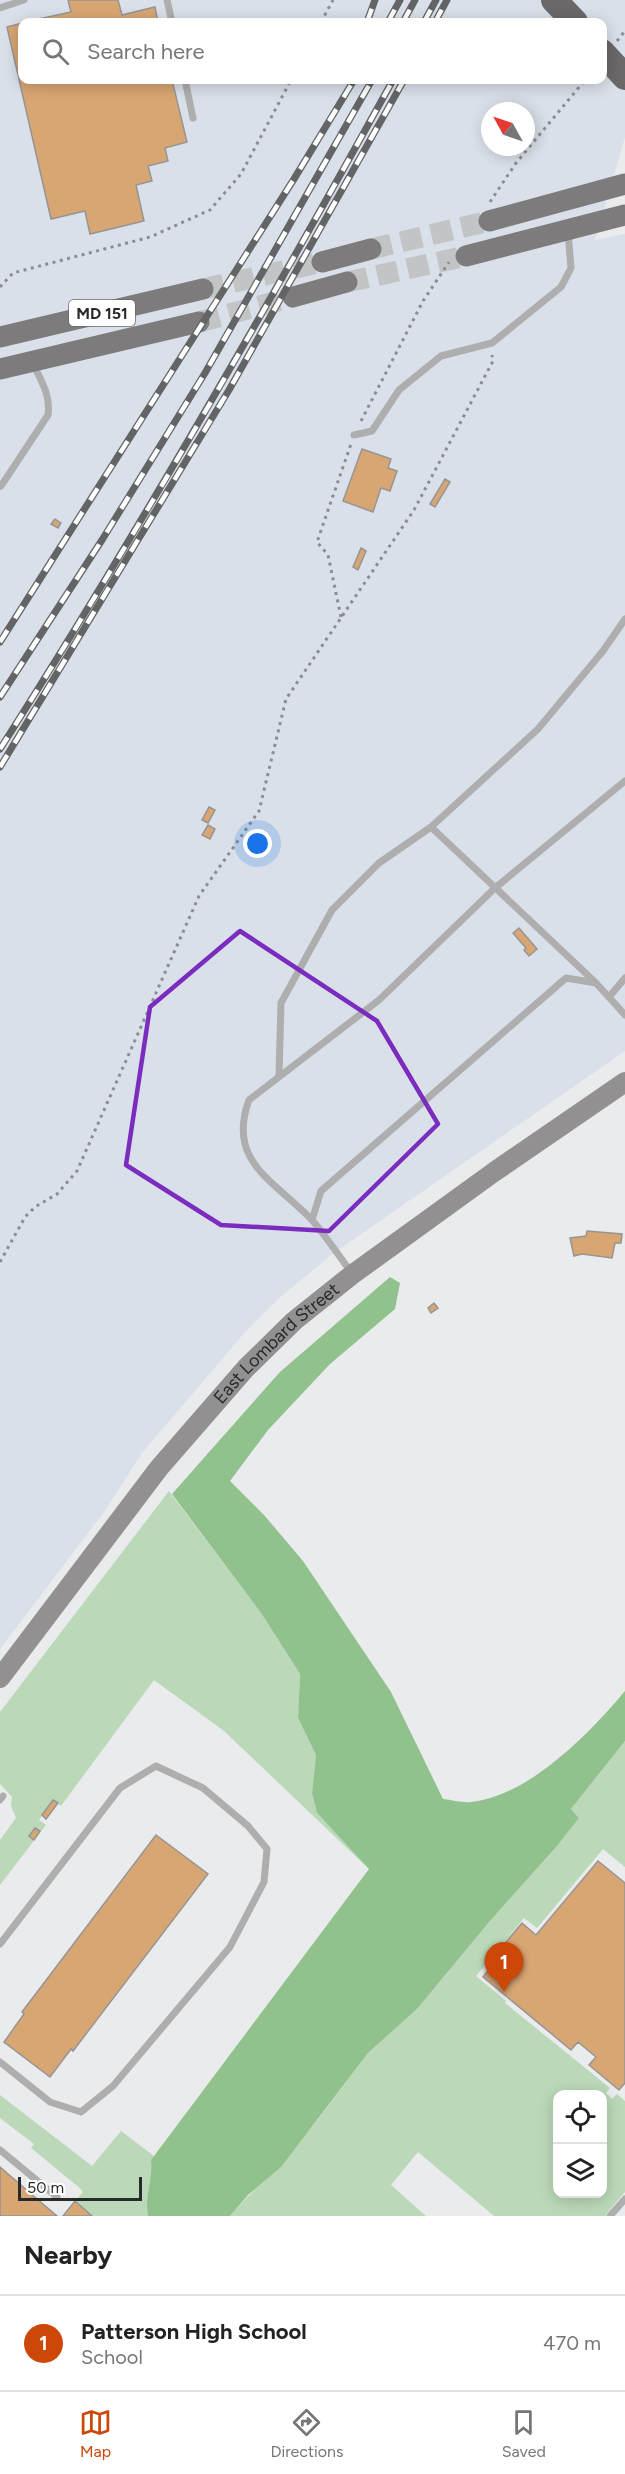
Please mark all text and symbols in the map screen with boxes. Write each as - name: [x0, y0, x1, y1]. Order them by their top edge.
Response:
- search box: [18, 18, 607, 84]
- icon: search: [39, 35, 72, 68]
- text: Search here: [87, 38, 205, 65]
- north arrow: [481, 102, 535, 156]
- road number: MD 151: [69, 300, 135, 326]
- your location: [243, 829, 272, 858]
- street label: East Lombard Street: [209, 1278, 344, 1408]
- pin: 1: [484, 1942, 524, 1992]
- map controls: [553, 2090, 607, 2198]
- button: locate: [553, 2090, 607, 2144]
- button: layers: [553, 2144, 607, 2198]
- scale bar: [18, 2174, 142, 2202]
- text: 50 m: [27, 2178, 64, 2197]
- text: Nearby: [24, 2239, 112, 2271]
- text: Patterson High School: [81, 2318, 307, 2345]
- text: 1: [39, 2331, 48, 2355]
- text: 470 m: [543, 2331, 601, 2355]
- text: School: [81, 2345, 143, 2369]
- tab: Map: [79, 2406, 112, 2461]
- tab: Directions: [270, 2406, 343, 2461]
- tab: Saved: [502, 2406, 546, 2461]

